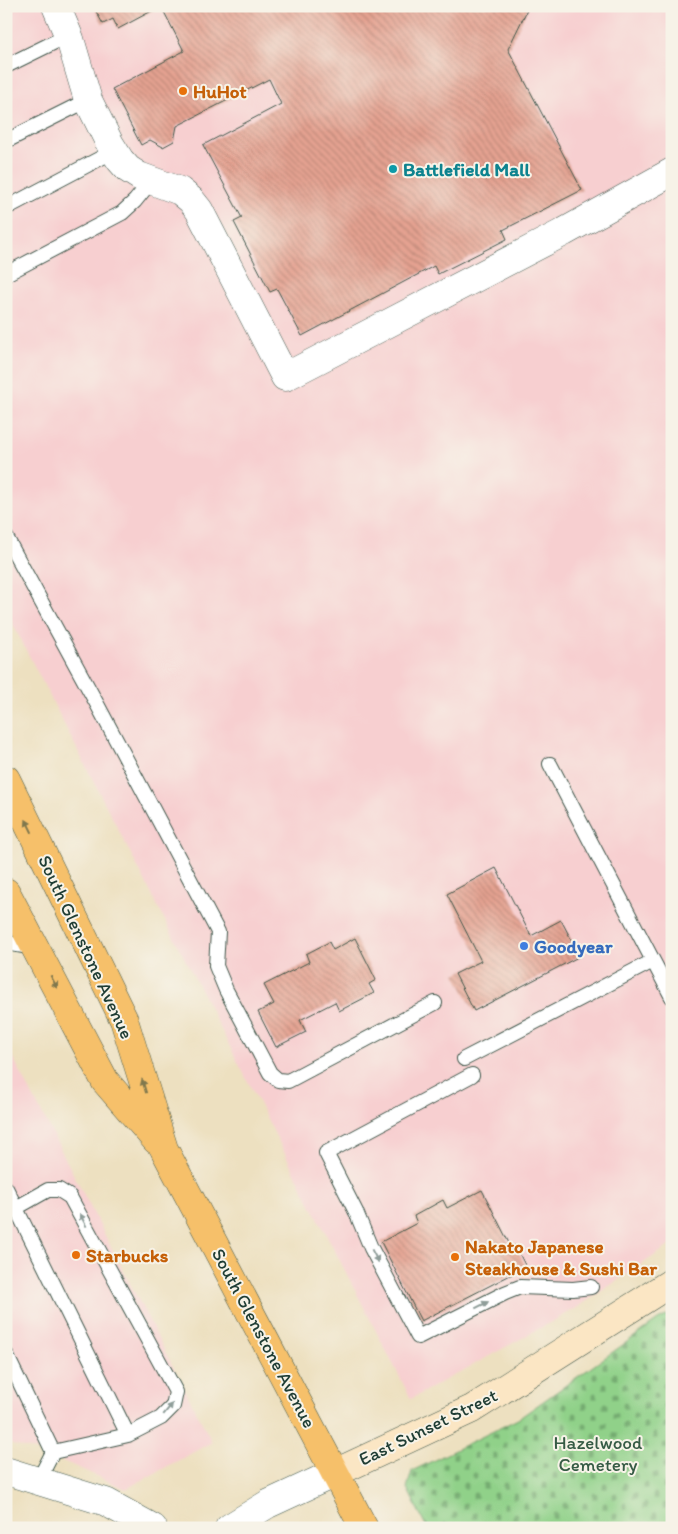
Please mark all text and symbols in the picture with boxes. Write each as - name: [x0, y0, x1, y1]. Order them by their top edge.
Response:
- place label: HuHot: [193, 80, 247, 103]
- marker: HuHot: [177, 85, 189, 97]
- place label: Battlefield Mall: [403, 158, 531, 181]
- marker: Battlefield Mall: [387, 163, 399, 175]
- one-way arrow: [24, 819, 32, 833]
- street label: South Glenstone Avenue: [33, 851, 139, 1043]
- place label: Goodyear: [534, 935, 613, 958]
- marker: Goodyear: [518, 940, 530, 952]
- one-way arrow: [50, 975, 58, 989]
- one-way arrow: [140, 1078, 148, 1093]
- one-way arrow: [78, 1214, 87, 1227]
- place label: Nakato Japanese Steakhouse & Sushi Bar: [465, 1235, 657, 1280]
- place label: Starbucks: [86, 1244, 169, 1267]
- street label: South Glenstone Avenue: [207, 1244, 321, 1432]
- marker: Starbucks: [70, 1249, 82, 1261]
- one-way arrow: [371, 1249, 380, 1263]
- marker: Nakato Japanese Steakhouse & Sushi Bar: [449, 1251, 461, 1263]
- one-way arrow: [475, 1301, 489, 1309]
- street label: East Sunset Street: [355, 1383, 501, 1471]
- one-way arrow: [163, 1403, 173, 1416]
- park label: Hazelwood Cemetery: [553, 1431, 643, 1476]

